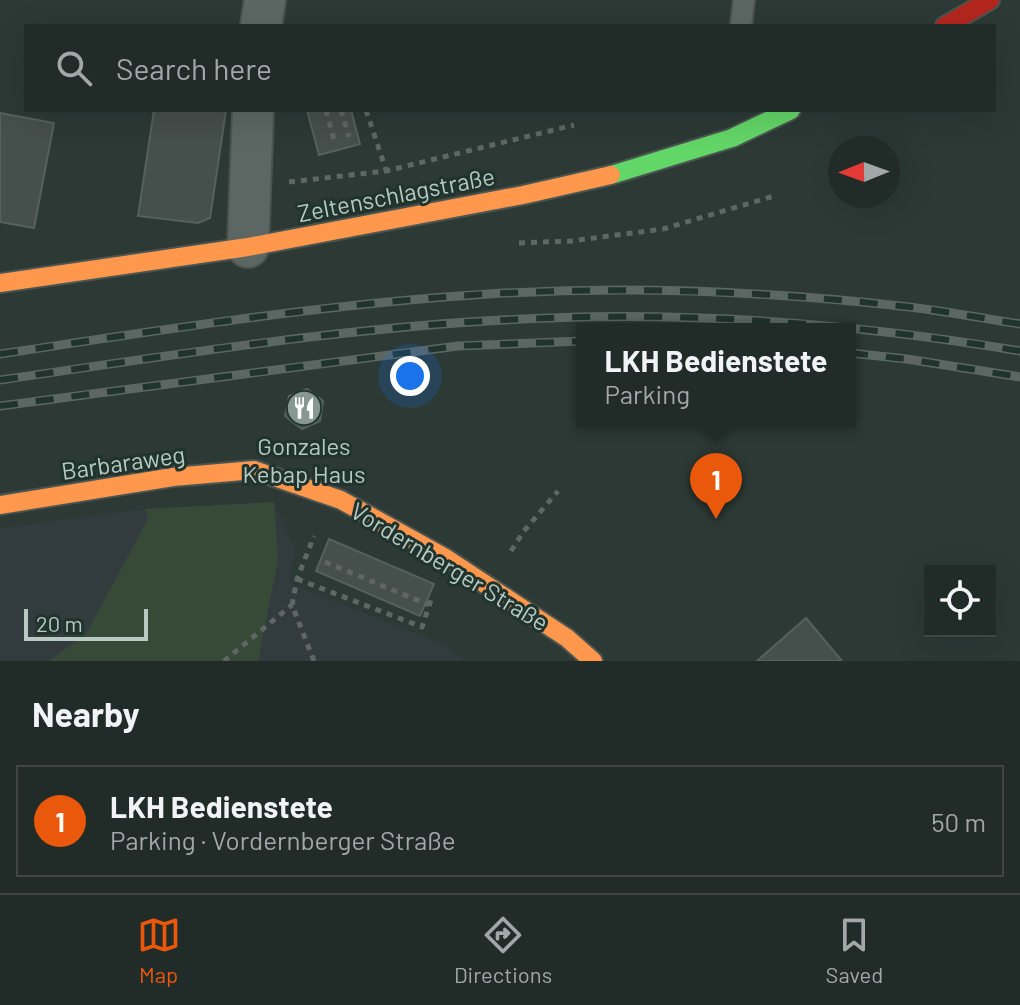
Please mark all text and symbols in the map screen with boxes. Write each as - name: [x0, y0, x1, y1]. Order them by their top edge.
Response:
- search box: [24, 24, 996, 112]
- icon: search: [52, 46, 96, 90]
- text: Search here: [116, 50, 272, 86]
- north arrow: [828, 136, 900, 208]
- street label: Zeltenschlagstraße: [295, 161, 497, 227]
- popup: [576, 323, 856, 427]
- text: LKH Bedienstete: [605, 342, 828, 378]
- your location: [390, 356, 430, 396]
- text: Parking: [605, 378, 690, 409]
- restaurant icon: Gonzales Kebap Haus: [285, 389, 323, 427]
- place label: Gonzales Kebap Haus: [243, 431, 365, 488]
- street label: Barbaraweg: [59, 439, 187, 485]
- pin: 1: [690, 453, 742, 519]
- street label: Vordernberger Straße: [346, 496, 554, 636]
- map controls: [924, 565, 996, 637]
- button: locate: [924, 565, 996, 637]
- scale bar: [24, 605, 148, 641]
- text: 20 m: [36, 610, 83, 636]
- text: Nearby: [32, 693, 140, 734]
- text: LKH Bedienstete: [110, 788, 333, 824]
- text: 1: [55, 806, 65, 837]
- text: 50 m: [931, 806, 986, 837]
- text: Parking · Vordernberger Straße: [110, 824, 456, 855]
- tab: Map: [137, 913, 181, 987]
- tab: Directions: [454, 913, 552, 987]
- tab: Saved: [826, 913, 883, 987]

